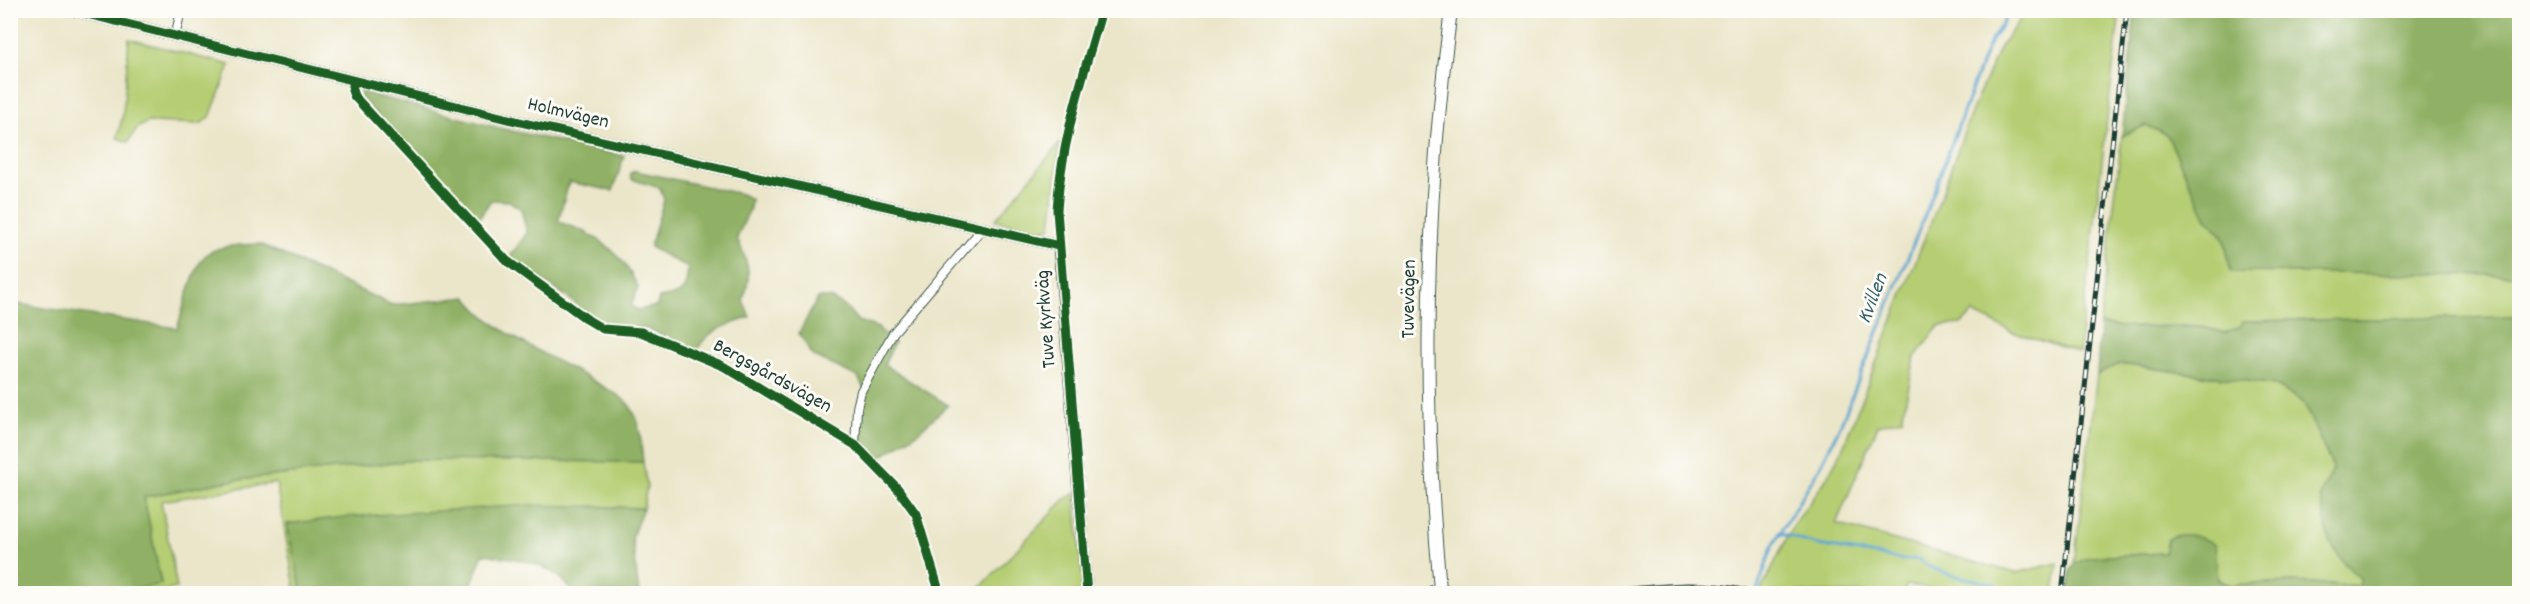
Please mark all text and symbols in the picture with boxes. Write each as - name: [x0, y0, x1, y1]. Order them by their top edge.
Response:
- street label: Holmvägen: [525, 91, 611, 137]
- street label: Tuvevägen: [1395, 259, 1425, 339]
- water label: Kvillen: [1851, 268, 1898, 328]
- street label: Tuve Kyrkväg: [1030, 269, 1064, 369]
- street label: Bergsgårdsvägen: [708, 333, 836, 421]

